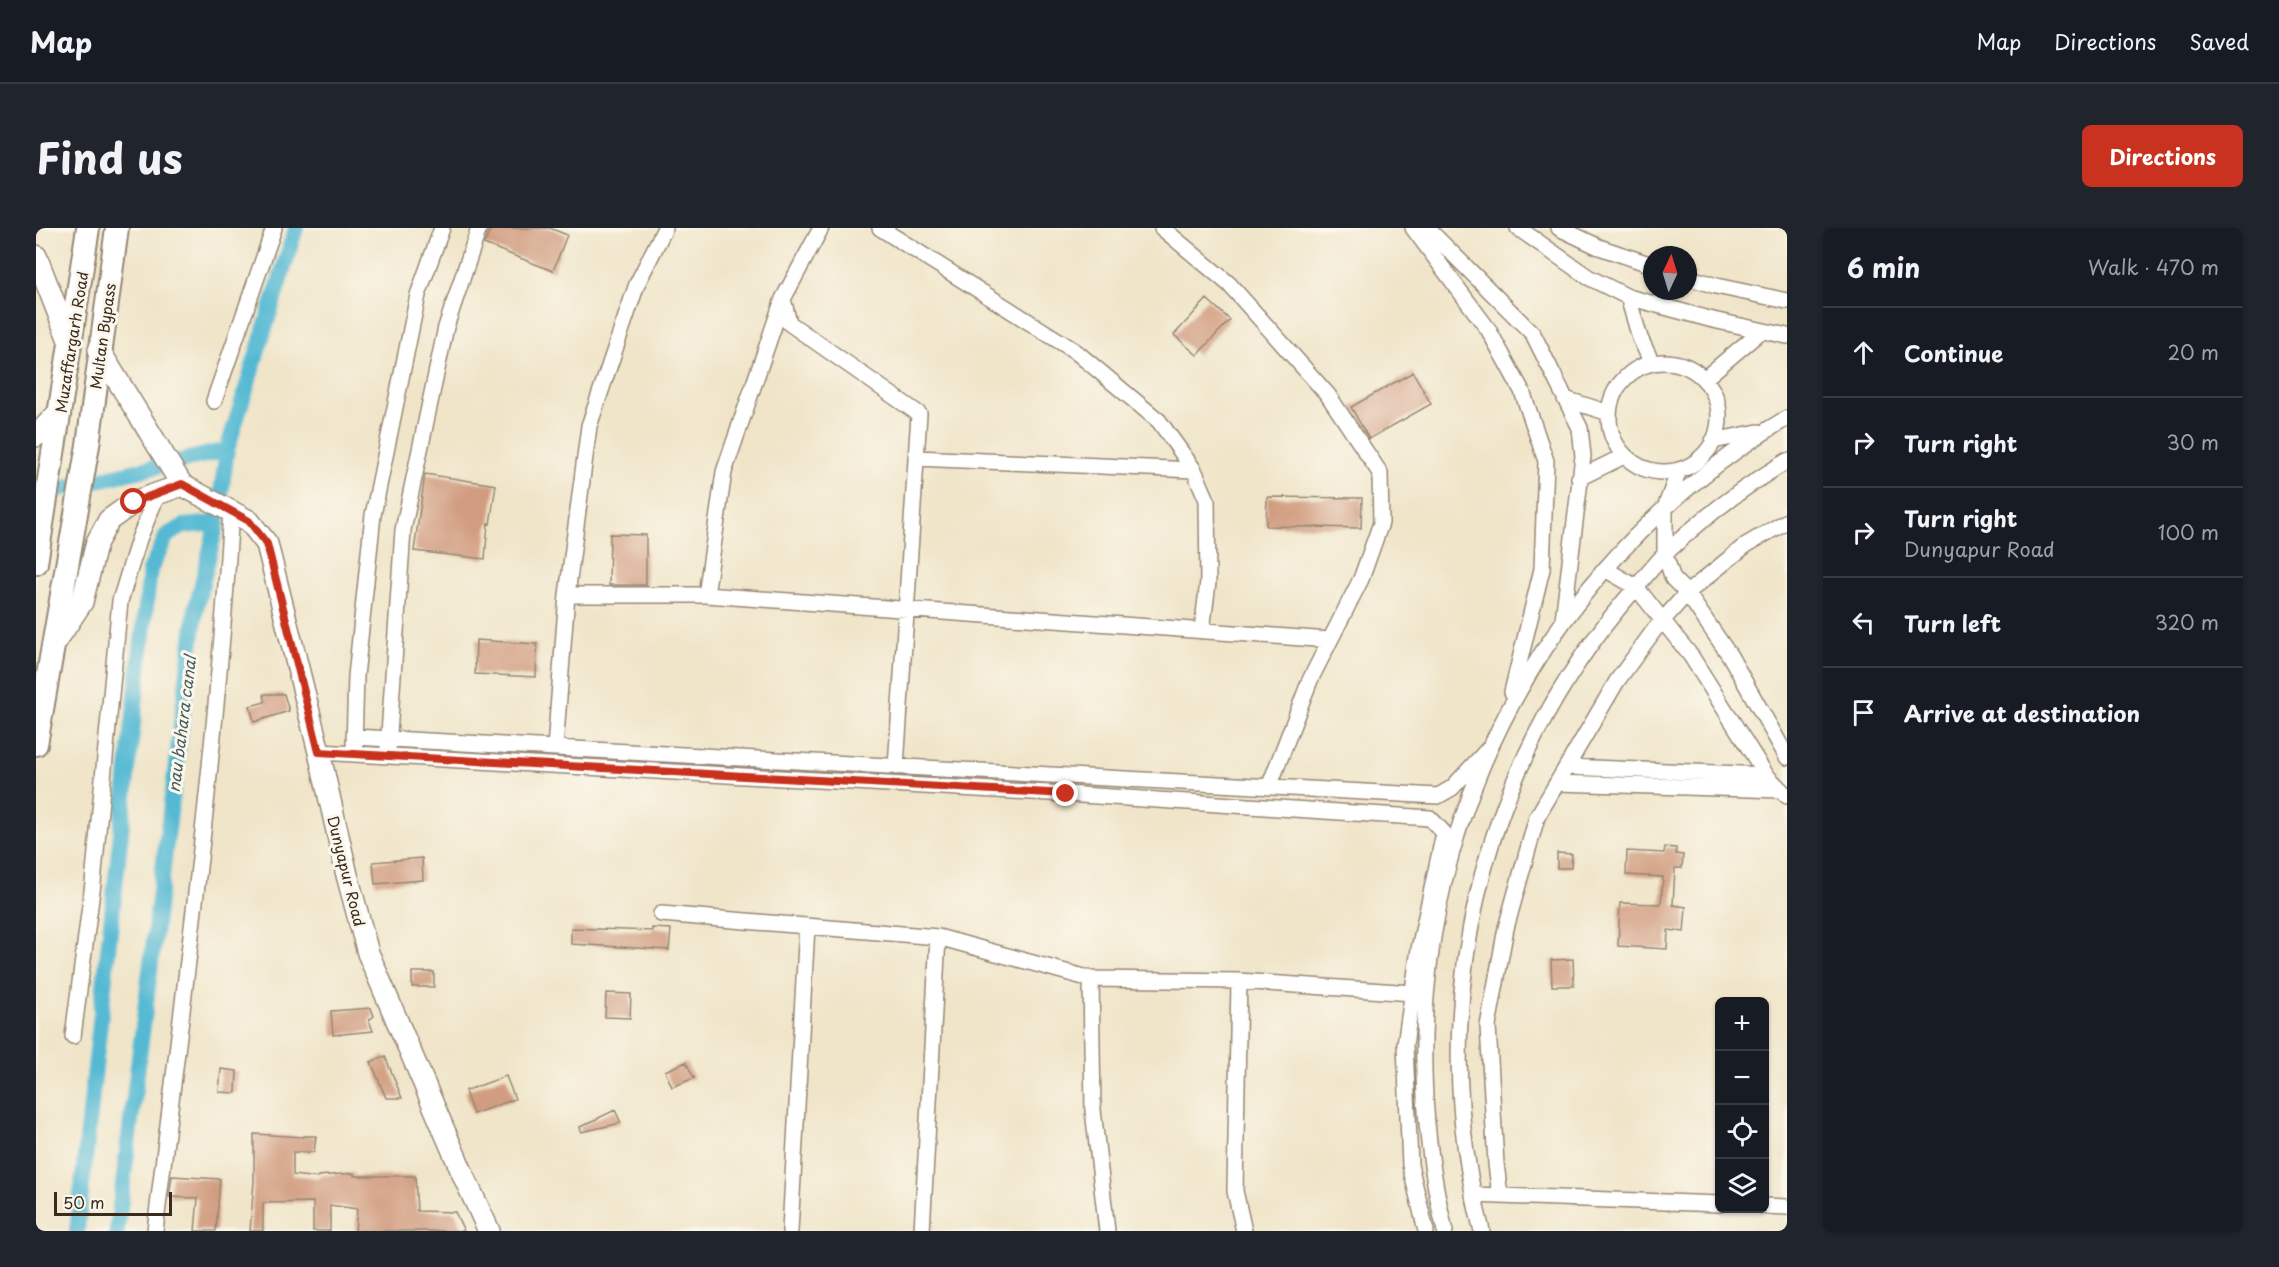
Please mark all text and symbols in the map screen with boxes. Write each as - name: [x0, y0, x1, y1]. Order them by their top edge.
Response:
- text: Map: [30, 20, 92, 63]
- text: Map: [1976, 25, 2021, 57]
- text: Directions: [2054, 25, 2156, 57]
- text: Saved: [2189, 25, 2249, 57]
- text: Find us: [36, 125, 183, 188]
- button: Directions: [2082, 125, 2243, 187]
- north arrow: [1643, 246, 1697, 300]
- text: 6 min: [1847, 248, 1920, 287]
- text: Walk · 470 m: [2088, 252, 2219, 282]
- street label: Muzaffargarh Road: [48, 270, 94, 414]
- street label: Multan Bypass: [83, 281, 121, 391]
- icon: ahead: [1847, 336, 1880, 369]
- text: Continue: [1904, 336, 2003, 369]
- text: 20 m: [2167, 337, 2219, 367]
- icon: right: [1847, 426, 1880, 459]
- text: Turn right: [1904, 426, 2017, 459]
- text: 30 m: [2166, 427, 2219, 457]
- route start: [120, 488, 146, 514]
- text: Turn right: [1904, 501, 2017, 534]
- icon: right: [1847, 516, 1880, 549]
- text: 100 m: [2158, 517, 2219, 547]
- text: Dunyapur Road: [1904, 534, 2055, 564]
- icon: left: [1847, 606, 1880, 639]
- text: Turn left: [1904, 606, 2001, 639]
- text: 320 m: [2155, 607, 2219, 637]
- water label: nau bahara canal: [161, 652, 202, 794]
- icon: arrive: [1847, 696, 1880, 729]
- text: Arrive at destination: [1904, 696, 2140, 729]
- route end: [1052, 780, 1078, 806]
- street label: Dunyapur Road: [322, 813, 372, 929]
- map controls: [1715, 997, 1769, 1213]
- button: +: [1715, 997, 1769, 1051]
- button: −: [1715, 1051, 1769, 1105]
- button: locate: [1715, 1105, 1769, 1159]
- button: layers: [1715, 1159, 1769, 1213]
- scale bar: [54, 1189, 172, 1216]
- text: 50 m: [63, 1190, 104, 1214]

